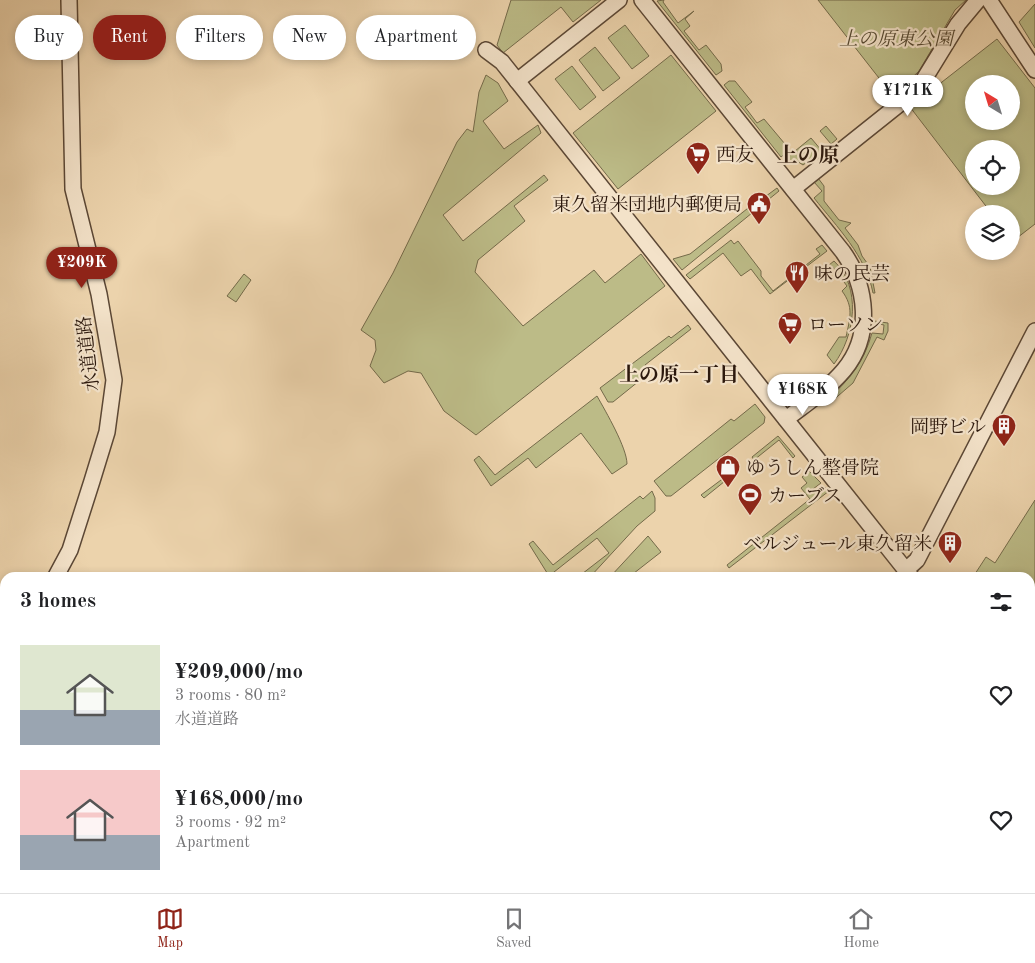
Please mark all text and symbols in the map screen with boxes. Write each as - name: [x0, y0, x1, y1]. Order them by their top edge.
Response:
- chip: Buy: [15, 15, 83, 60]
- chip: Rent: [93, 15, 166, 60]
- chip: Filters: [176, 15, 263, 60]
- chip: New: [273, 15, 346, 60]
- chip: Apartment: [356, 15, 476, 60]
- park label: 上の原東公園: [839, 29, 956, 50]
- pin: ¥171K: [873, 74, 943, 117]
- north arrow: [965, 75, 1020, 130]
- map controls: [965, 75, 1020, 260]
- text: ¥171K: [883, 83, 933, 99]
- button: locate: [965, 140, 1020, 195]
- supermarket icon: 西友: [685, 141, 711, 175]
- place label: 西友: [716, 144, 754, 166]
- district label: 上の原: [777, 144, 840, 167]
- public building icon: 東久留米団地内郵便局: [746, 191, 772, 225]
- place label: 東久留米団地内郵便局: [552, 194, 742, 216]
- button: layers: [965, 205, 1020, 260]
- pin: ¥209K: [47, 246, 117, 289]
- text: ¥209K: [57, 255, 107, 271]
- restaurant icon: 味の民芸: [784, 260, 810, 294]
- place label: 味の民芸: [814, 264, 890, 285]
- supermarket icon: ローソン: [777, 311, 803, 345]
- street label: 水道道路: [73, 315, 104, 393]
- place label: ローソン: [808, 317, 883, 336]
- district label: 上の原一丁目: [619, 363, 739, 386]
- pin: ¥168K: [768, 374, 838, 416]
- text: ¥168K: [778, 382, 828, 398]
- building icon: 岡野ビル: [991, 413, 1017, 447]
- place label: 岡野ビル: [910, 417, 986, 438]
- shop icon: ゆうしん整骨院: [715, 454, 741, 488]
- place label: ゆうしん整骨院: [746, 457, 879, 479]
- sports icon: カーブス: [737, 482, 763, 516]
- place label: カーブス: [768, 486, 842, 507]
- building icon: ベルジュール東久留米: [937, 530, 963, 564]
- place label: ベルジュール東久留米: [743, 533, 932, 555]
- icon: filters: [987, 588, 1015, 616]
- text: 3 homes: [20, 591, 96, 612]
- text: ¥209,000/mo: [175, 662, 303, 683]
- icon: home: [60, 665, 120, 725]
- icon: heart: [987, 681, 1015, 709]
- text: 3 rooms · 80 m²: [175, 688, 286, 704]
- text: 水道道路: [175, 712, 239, 728]
- text: ¥168,000/mo: [175, 789, 303, 810]
- icon: home: [60, 790, 120, 850]
- icon: heart: [987, 806, 1015, 834]
- text: 3 rooms · 92 m²: [175, 815, 286, 831]
- text: Apartment: [175, 835, 250, 851]
- tab: Map: [156, 905, 184, 952]
- tab: Saved: [496, 905, 532, 952]
- tab: Home: [843, 905, 879, 952]

